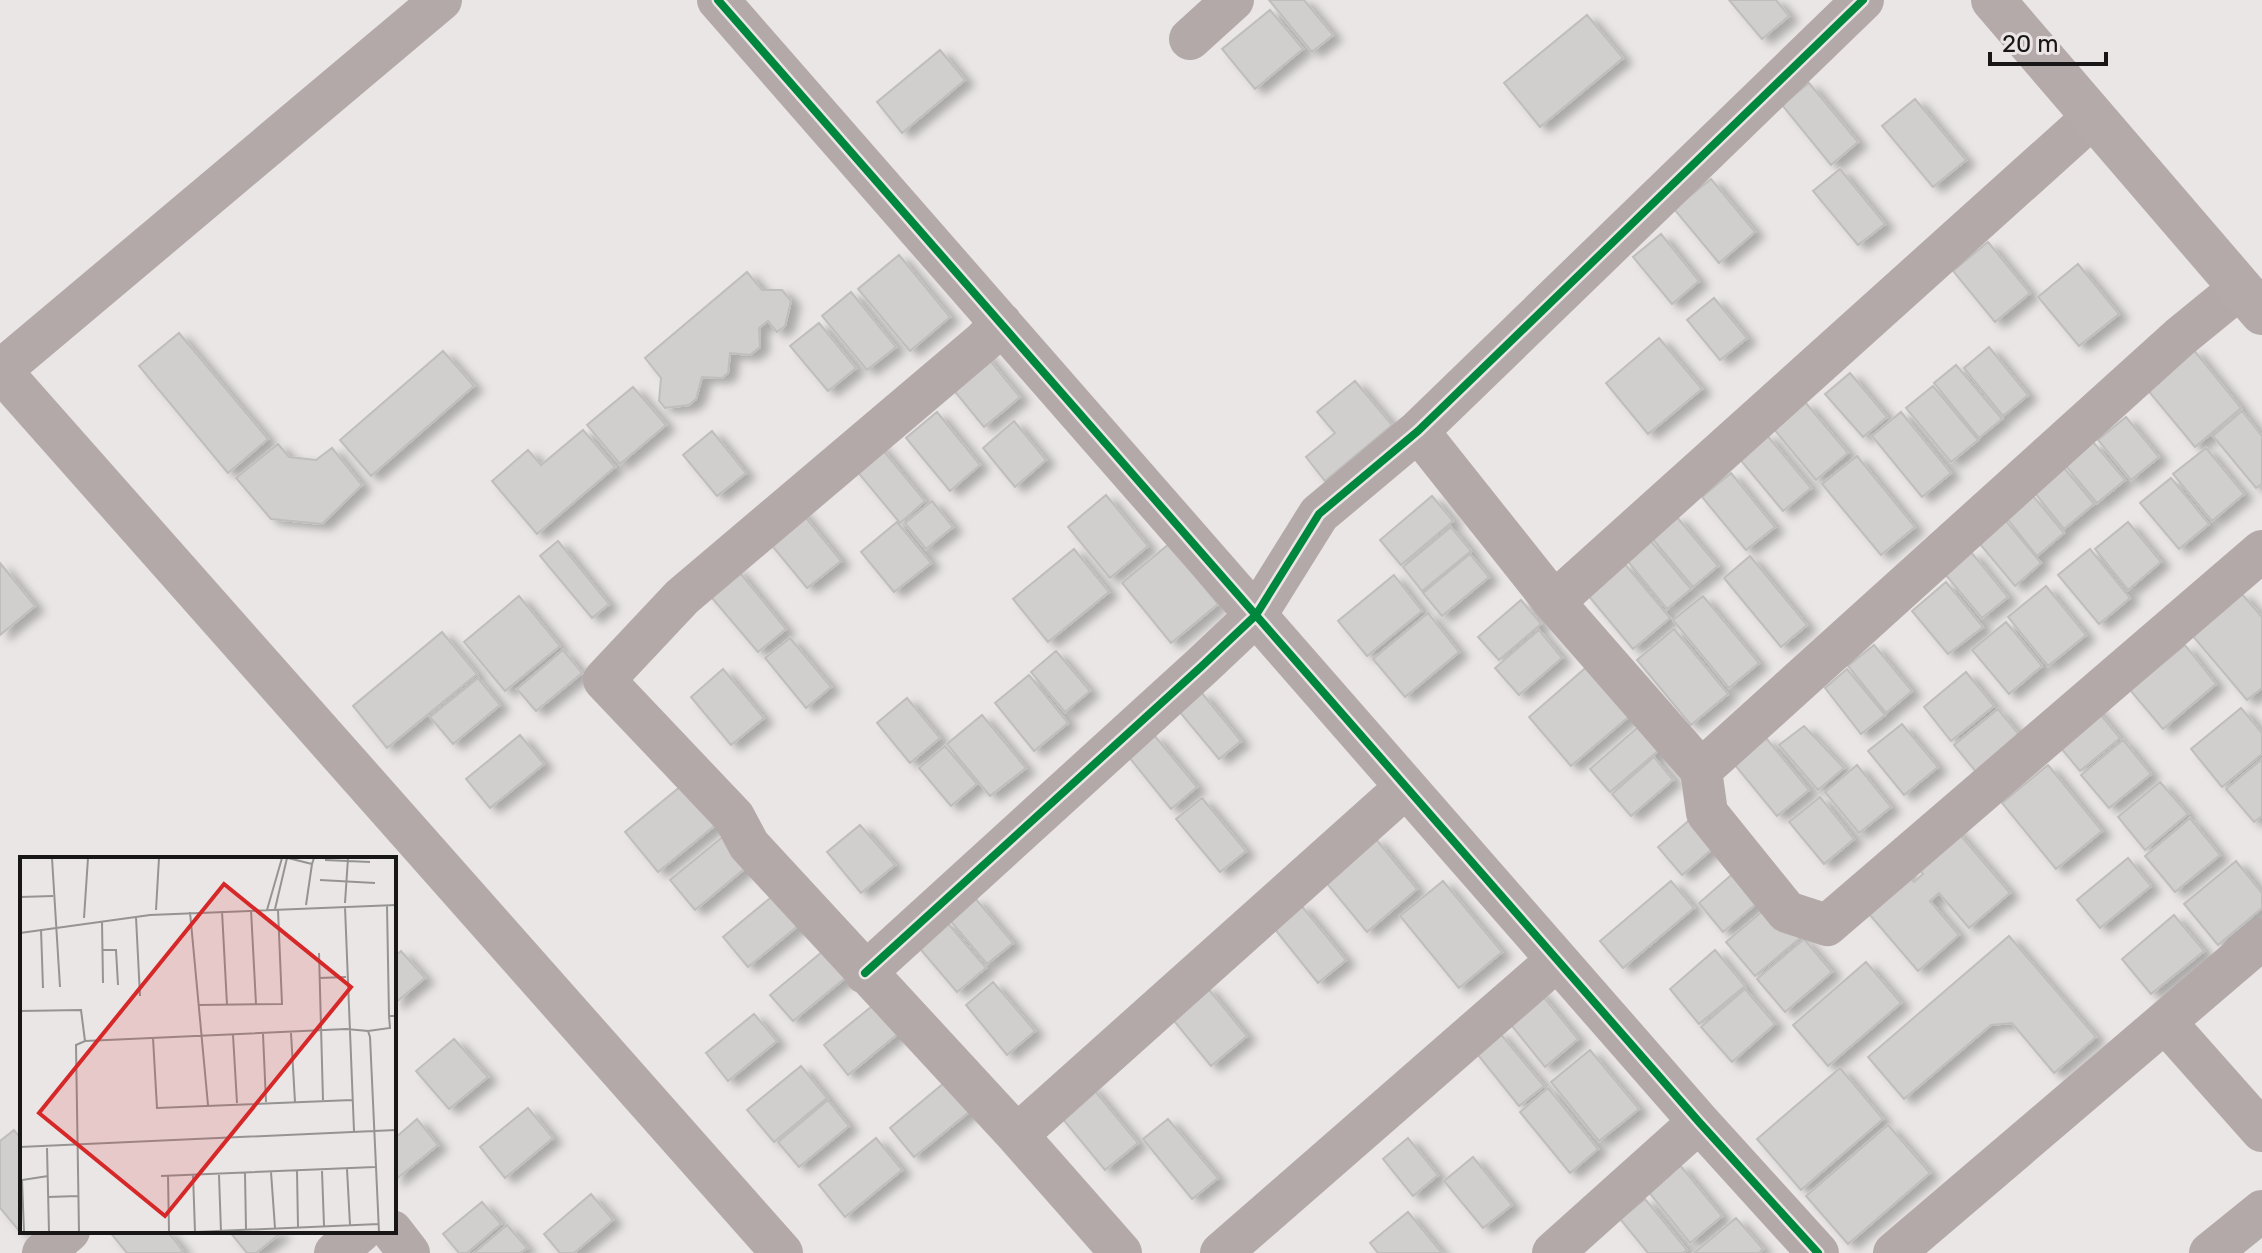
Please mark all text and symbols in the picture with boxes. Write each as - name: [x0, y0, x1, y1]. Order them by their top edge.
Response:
- scale bar: [1990, 16, 2106, 66]
- text: 20 m: [2002, 30, 2059, 58]
- inset map: [20, 857, 396, 1233]

